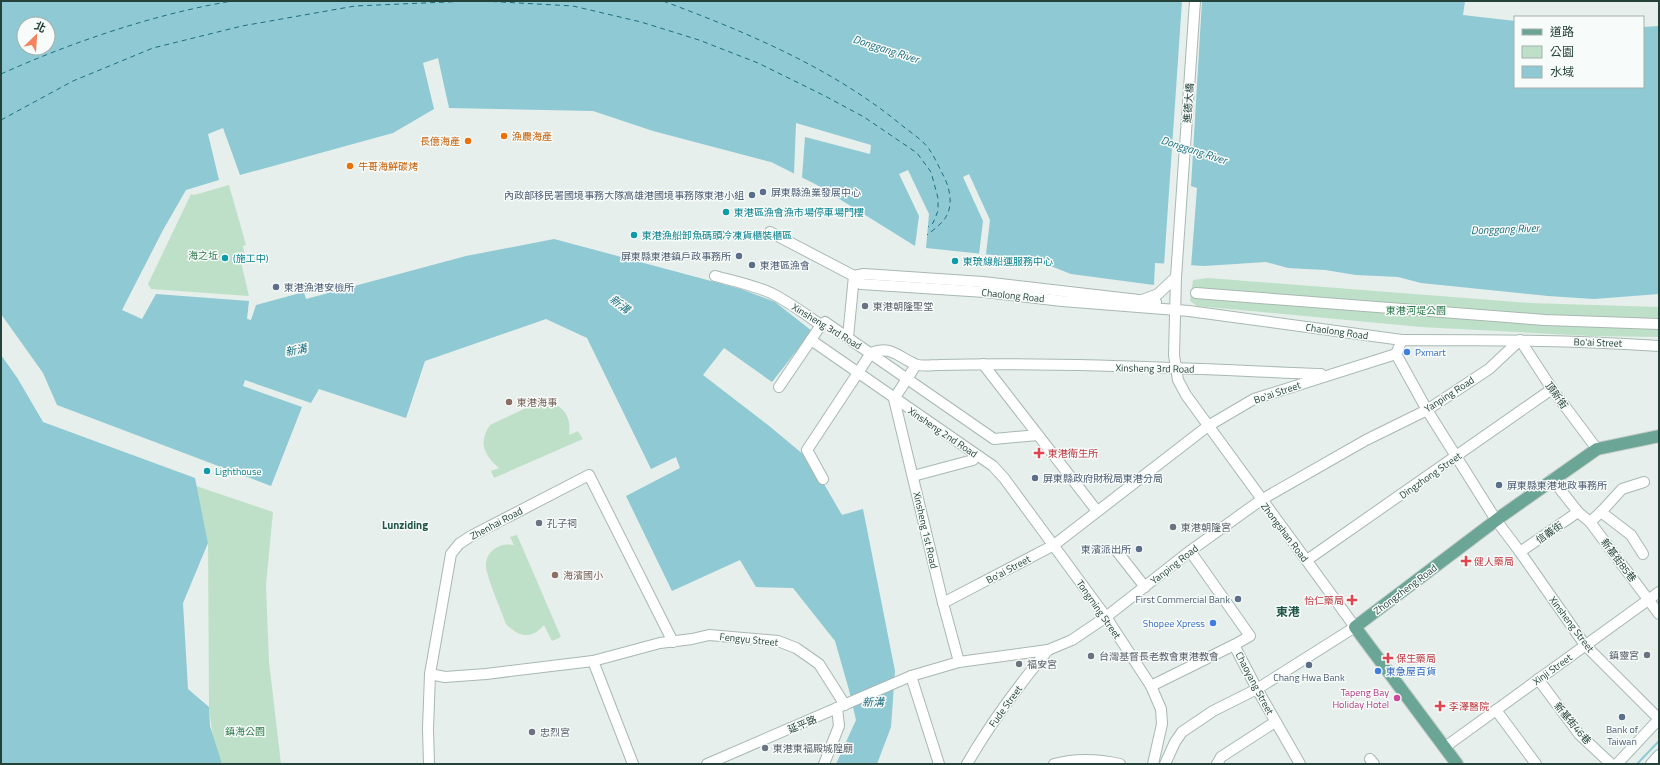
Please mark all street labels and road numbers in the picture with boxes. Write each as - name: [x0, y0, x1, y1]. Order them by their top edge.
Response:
- street label: 進德大橋: [1180, 83, 1197, 124]
- street label: Chaolong Road: [981, 285, 1045, 306]
- street label: Xinsheng 3rd Road: [789, 300, 864, 353]
- street label: Chaolong Road: [1305, 320, 1369, 343]
- street label: Bo'ai Street: [1573, 334, 1623, 351]
- street label: Xinsheng 3rd Road: [1115, 360, 1195, 377]
- street label: Yanping Road: [1421, 373, 1477, 416]
- street label: Bo'ai Street: [1252, 377, 1303, 407]
- street label: 頂新街: [1542, 379, 1571, 412]
- street label: Xinsheng 2nd Road: [905, 404, 981, 461]
- street label: Dingzhong Street: [1396, 448, 1465, 502]
- street label: Xinsheng 1st Road: [909, 490, 942, 570]
- street label: Zhongshan Road: [1257, 500, 1312, 565]
- street label: Zhenhai Road: [467, 503, 525, 544]
- street label: 信義街: [1533, 518, 1566, 547]
- street label: 新基街85巷: [1597, 535, 1640, 585]
- street label: Yanping Road: [1147, 541, 1201, 588]
- street label: Bo'ai Street: [983, 551, 1034, 587]
- street label: Zhongzheng Road: [1370, 561, 1440, 618]
- street label: Tongming Street: [1073, 577, 1125, 642]
- street label: Xinsheng Street: [1546, 593, 1598, 656]
- street label: Fengyu Street: [719, 629, 779, 650]
- street label: Chaoyang Street: [1232, 649, 1278, 718]
- street label: Xinji Street: [1529, 650, 1576, 689]
- street label: Fude Street: [985, 682, 1026, 730]
- street label: 新基街46巷: [1550, 699, 1595, 748]
- street label: 延平路: [785, 712, 819, 737]

